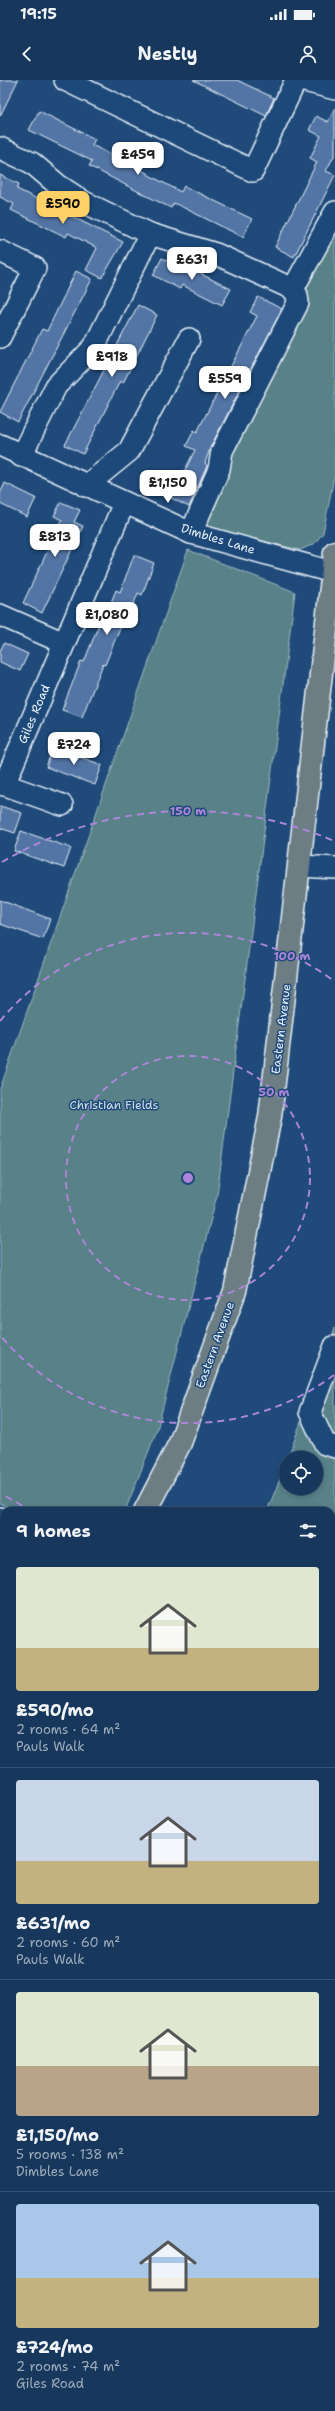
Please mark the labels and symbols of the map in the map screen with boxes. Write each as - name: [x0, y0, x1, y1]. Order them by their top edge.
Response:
- pin: £459: [114, 142, 162, 176]
- pin: £590: [39, 191, 87, 225]
- pin: £631: [168, 247, 216, 281]
- pin: £918: [88, 344, 136, 378]
- pin: £559: [201, 366, 249, 400]
- pin: £1,150: [135, 470, 201, 504]
- street label: Dimbles Lane: [179, 520, 257, 558]
- pin: £813: [31, 524, 79, 558]
- pin: £1,080: [74, 602, 140, 636]
- street label: Giles Road: [14, 682, 54, 746]
- pin: £724: [50, 732, 98, 766]
- text: 150 m: [170, 803, 206, 819]
- text: 100 m: [274, 948, 311, 964]
- street label: Eastern Avenue: [268, 983, 295, 1075]
- text: 50 m: [259, 1084, 290, 1100]
- park label: Christian Fields: [69, 1097, 159, 1113]
- centre of rings: [181, 1171, 195, 1185]
- street label: Eastern Avenue: [192, 1299, 238, 1390]

